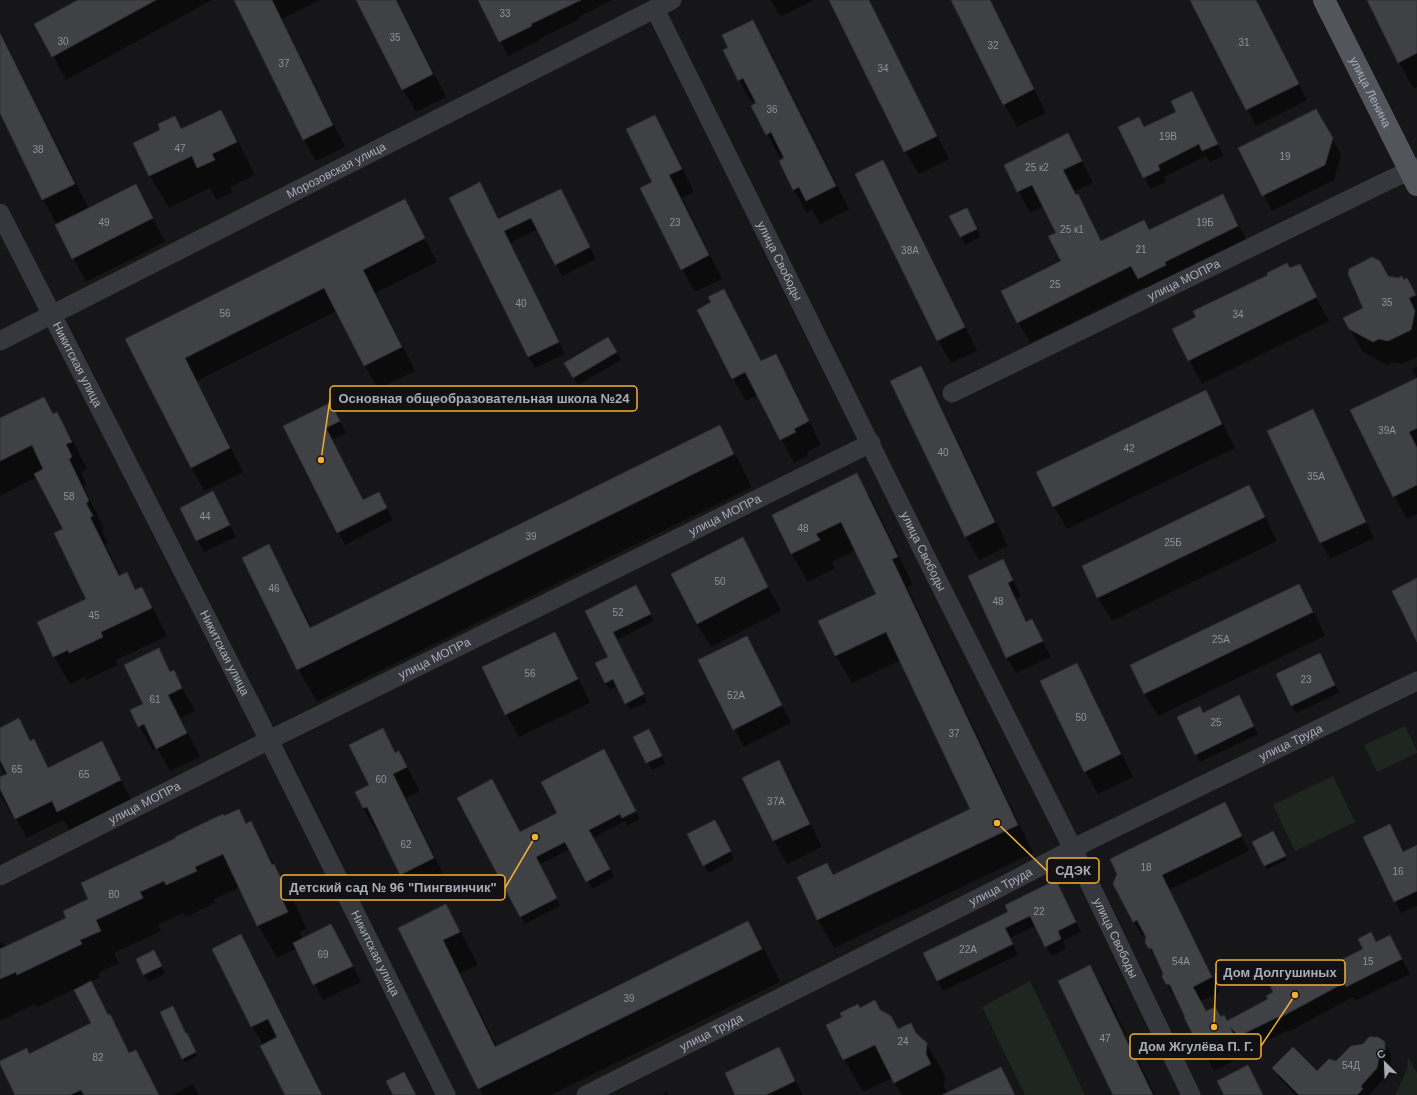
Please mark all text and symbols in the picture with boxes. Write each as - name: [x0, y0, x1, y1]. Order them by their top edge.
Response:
- house number: 33: [499, 8, 511, 19]
- house number: 35: [389, 32, 401, 43]
- house number: 30: [57, 36, 69, 47]
- house number: 31: [1238, 37, 1250, 48]
- house number: 32: [987, 40, 999, 51]
- street label: улица Ленина: [1347, 54, 1394, 130]
- house number: 37: [278, 58, 290, 69]
- house number: 34: [877, 63, 889, 74]
- house number: 36: [766, 104, 778, 115]
- house number: 19В: [1159, 131, 1177, 142]
- street label: Морозовская улица: [284, 139, 388, 201]
- house number: 47: [174, 143, 186, 154]
- house number: 38: [32, 144, 44, 155]
- house number: 19: [1279, 151, 1291, 162]
- house number: 25 к2: [1025, 162, 1049, 173]
- house number: 49: [98, 217, 110, 228]
- house number: 23: [669, 217, 681, 228]
- house number: 19Б: [1196, 217, 1214, 228]
- street label: улица Свободы: [754, 219, 805, 303]
- house number: 25 к1: [1060, 224, 1084, 235]
- house number: 21: [1135, 244, 1147, 255]
- house number: 38А: [901, 245, 919, 256]
- street label: улица МОПРа: [1146, 256, 1223, 304]
- house number: 25: [1049, 279, 1061, 290]
- house number: 35: [1381, 297, 1393, 308]
- house number: 40: [515, 298, 527, 309]
- house number: 56: [219, 308, 231, 319]
- house number: 34: [1232, 309, 1244, 320]
- street label: Никитская улица: [50, 319, 105, 410]
- callout: Основная общеобразовательная школа №24: [330, 386, 637, 411]
- text: Основная общеобразовательная школа №24: [339, 391, 630, 406]
- house number: 39А: [1378, 425, 1396, 436]
- house number: 42: [1123, 443, 1135, 454]
- house number: 40: [937, 447, 949, 458]
- house number: 35А: [1307, 471, 1325, 482]
- house number: 58: [63, 491, 75, 502]
- street label: улица МОПРа: [687, 491, 764, 539]
- street label: улица Свободы: [898, 509, 949, 593]
- house number: 44: [199, 511, 211, 522]
- house number: 48: [797, 523, 809, 534]
- house number: 39: [525, 531, 537, 542]
- house number: 25Б: [1164, 537, 1182, 548]
- house number: 50: [714, 576, 726, 587]
- house number: 46: [268, 583, 280, 594]
- house number: 48: [992, 596, 1004, 607]
- house number: 52: [612, 607, 624, 618]
- street label: Никитская улица: [197, 608, 252, 698]
- house number: 45: [88, 610, 100, 621]
- house number: 25А: [1212, 634, 1230, 645]
- street label: улица МОПРа: [396, 635, 473, 682]
- house number: 56: [524, 668, 536, 679]
- house number: 23: [1300, 674, 1312, 685]
- house number: 52А: [727, 690, 745, 701]
- house number: 61: [149, 694, 161, 705]
- house number: 50: [1075, 712, 1087, 723]
- house number: 25: [1210, 717, 1222, 728]
- street label: улица Труда: [1257, 721, 1325, 764]
- house number: 37: [948, 728, 960, 739]
- house number: 65: [11, 764, 23, 775]
- house number: 65: [78, 769, 90, 780]
- house number: 60: [375, 774, 387, 785]
- street label: улица МОПРа: [106, 779, 183, 827]
- house number: 37А: [767, 796, 785, 807]
- house number: 62: [400, 839, 412, 850]
- callout: СДЭК: [1047, 858, 1099, 883]
- house number: 18: [1140, 862, 1152, 873]
- text: СДЭК: [1055, 863, 1091, 878]
- street label: улица Труда: [967, 865, 1035, 909]
- house number: 16: [1392, 866, 1404, 877]
- callout: Детский сад № 96 "Пингвинчик": [281, 875, 505, 900]
- text: Детский сад № 96 "Пингвинчик": [289, 880, 497, 895]
- house number: 80: [108, 889, 120, 900]
- street label: улица Свободы: [1091, 896, 1141, 980]
- house number: 22: [1033, 906, 1045, 917]
- street label: Никитская улица: [348, 908, 403, 999]
- house number: 22А: [959, 944, 977, 955]
- house number: 69: [317, 949, 329, 960]
- house number: 54А: [1172, 956, 1190, 967]
- house number: 15: [1362, 956, 1374, 967]
- callout: Дом Долгушиных: [1216, 960, 1345, 985]
- text: Дом Долгушиных: [1223, 965, 1337, 980]
- house number: 39: [623, 993, 635, 1004]
- street label: улица Труда: [677, 1010, 745, 1054]
- house number: 47: [1099, 1033, 1111, 1044]
- callout: Дом Жгулёва П. Г.: [1130, 1034, 1261, 1059]
- house number: 24: [897, 1036, 909, 1047]
- text: Дом Жгулёва П. Г.: [1139, 1039, 1253, 1054]
- north arrow: [1365, 1043, 1405, 1083]
- text: С: [1375, 1047, 1387, 1061]
- house number: 82: [92, 1052, 104, 1063]
- house number: 54Д: [1342, 1060, 1360, 1071]

